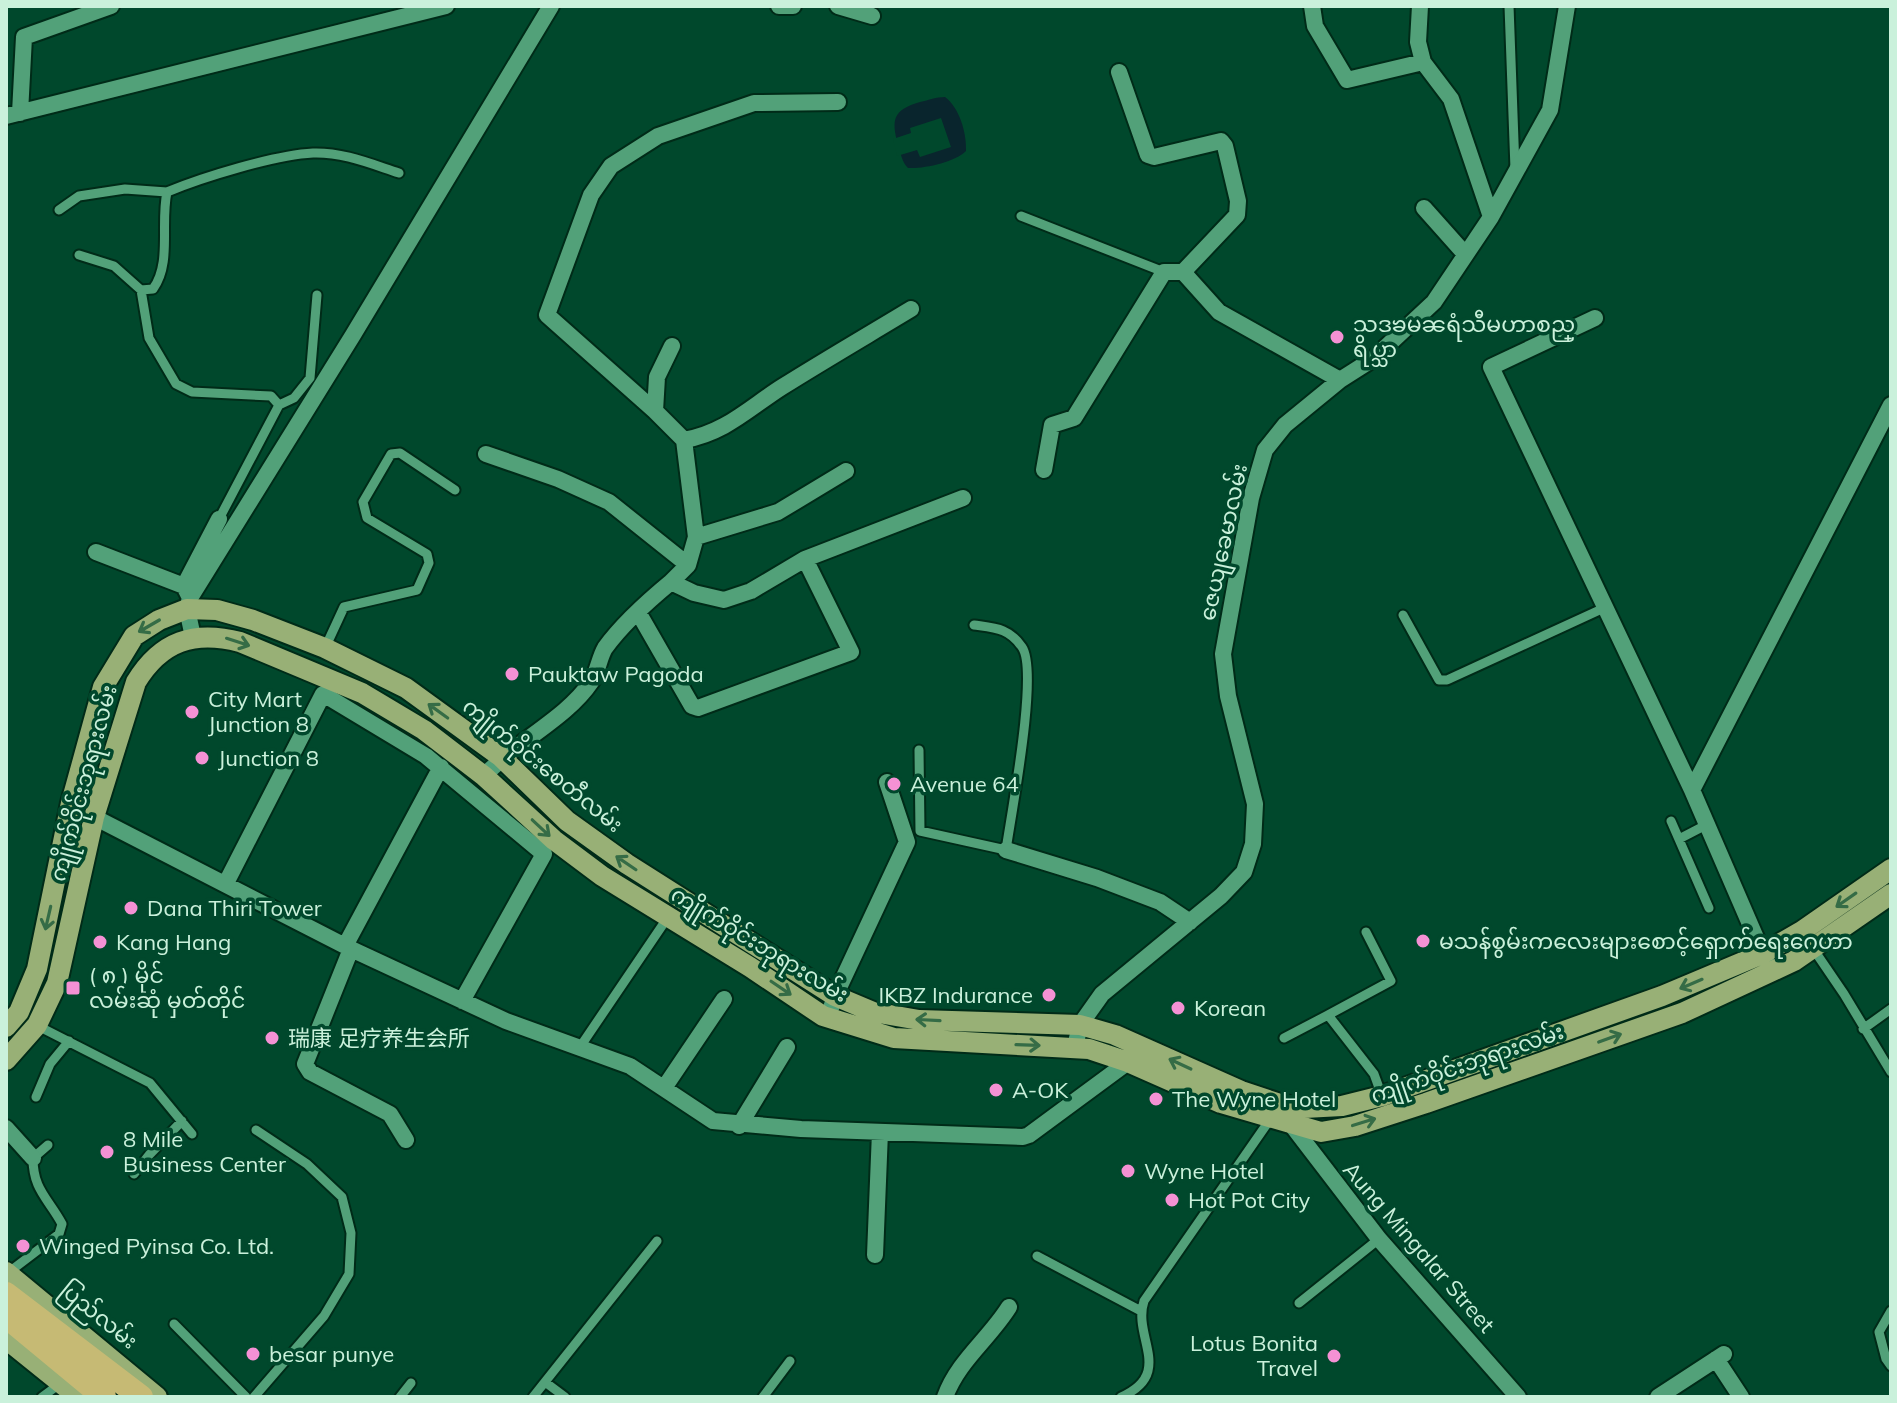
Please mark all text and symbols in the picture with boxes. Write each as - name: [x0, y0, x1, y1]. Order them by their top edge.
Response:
- place label: သဒၶမၼရံသီမဟာစည္ ရိပ္သာ: [1353, 309, 1575, 367]
- marker: သဒၶမၼရံသီမဟာစည္ ရိပ္သာ: [1328, 328, 1346, 346]
- street label: ဇေယျခေမာလမ်း: [1192, 461, 1258, 624]
- one-way arrow: [138, 618, 161, 634]
- one-way arrow: [225, 636, 250, 651]
- place label: Pauktaw Pagoda: [528, 660, 704, 688]
- marker: Pauktaw Pagoda: [503, 665, 521, 683]
- street label: ကျိုက်ဝိုင်းဘုရားလမ်း: [42, 681, 128, 886]
- place label: City Mart Junction 8: [208, 685, 309, 738]
- street label: ကျိုက်ဝိုင်းစေတီလမ်း: [454, 691, 629, 842]
- marker: City Mart Junction 8: [183, 703, 201, 721]
- one-way arrow: [428, 703, 449, 720]
- place label: Junction 8: [218, 744, 319, 772]
- marker: Junction 8: [193, 749, 211, 767]
- place label: Avenue 64: [910, 770, 1019, 798]
- marker: Avenue 64: [885, 775, 903, 793]
- one-way arrow: [531, 819, 551, 837]
- one-way arrow: [616, 855, 638, 871]
- street label: ကျိုက်ဝိုင်းဘုရားလမ်း: [663, 879, 854, 1012]
- one-way arrow: [1836, 892, 1858, 908]
- place label: Dana Thiri Tower: [147, 894, 322, 922]
- marker: Dana Thiri Tower: [122, 899, 140, 917]
- one-way arrow: [40, 905, 55, 931]
- place label: မသန်စွမ်းကလေးများစောင့်ရှောက်ရေးဂေဟာ: [1439, 926, 1853, 960]
- place label: Kang Hang: [116, 928, 231, 956]
- marker: မသန်စွမ်းကလေးများစောင့်ရှောက်ရေးဂေဟာ: [1414, 932, 1432, 950]
- marker: Kang Hang: [91, 933, 109, 951]
- place label: ( ၈ ) မိုင် လမ်းဆုံ မှတ်တိုင်: [89, 960, 245, 1018]
- one-way arrow: [1679, 978, 1704, 993]
- marker: ( ၈ ) မိုင် လမ်းဆုံ မှတ်တိုင်: [64, 979, 82, 997]
- one-way arrow: [769, 980, 791, 996]
- place label: IKBZ Indurance: [878, 981, 1033, 1009]
- marker: IKBZ Indurance: [1040, 986, 1058, 1004]
- place label: Korean: [1194, 994, 1266, 1022]
- marker: Korean: [1169, 999, 1187, 1017]
- one-way arrow: [915, 1012, 942, 1027]
- street label: ကျိုက်ဝိုင်းဘုရားလမ်း: [1366, 1016, 1569, 1114]
- place label: 瑞康 足疗养生会所: [288, 1024, 470, 1052]
- marker: 瑞康 足疗养生会所: [263, 1029, 281, 1047]
- one-way arrow: [1597, 1030, 1622, 1044]
- one-way arrow: [1014, 1037, 1041, 1053]
- one-way arrow: [1168, 1056, 1192, 1071]
- place label: A-OK: [1012, 1076, 1069, 1104]
- marker: A-OK: [987, 1081, 1005, 1099]
- place label: The Wyne Hotel: [1172, 1085, 1336, 1113]
- marker: The Wyne Hotel: [1147, 1090, 1165, 1108]
- one-way arrow: [1351, 1114, 1376, 1129]
- place label: 8 Mile Business Center: [123, 1125, 286, 1178]
- marker: 8 Mile Business Center: [98, 1143, 116, 1161]
- street label: Aung Mingalar Street: [1337, 1156, 1501, 1338]
- place label: Wyne Hotel: [1144, 1157, 1264, 1185]
- marker: Wyne Hotel: [1119, 1162, 1137, 1180]
- place label: Hot Pot City: [1188, 1186, 1311, 1214]
- marker: Hot Pot City: [1163, 1191, 1181, 1209]
- place label: Winged Pyinsa Co. Ltd.: [39, 1232, 274, 1260]
- marker: Winged Pyinsa Co. Ltd.: [14, 1237, 32, 1255]
- street label: ပြည်လမ်း: [52, 1275, 144, 1358]
- place label: Lotus Bonita Travel: [1190, 1329, 1318, 1382]
- place label: besar punye: [269, 1340, 394, 1368]
- marker: besar punye: [244, 1345, 262, 1363]
- marker: Lotus Bonita Travel: [1325, 1347, 1343, 1365]

